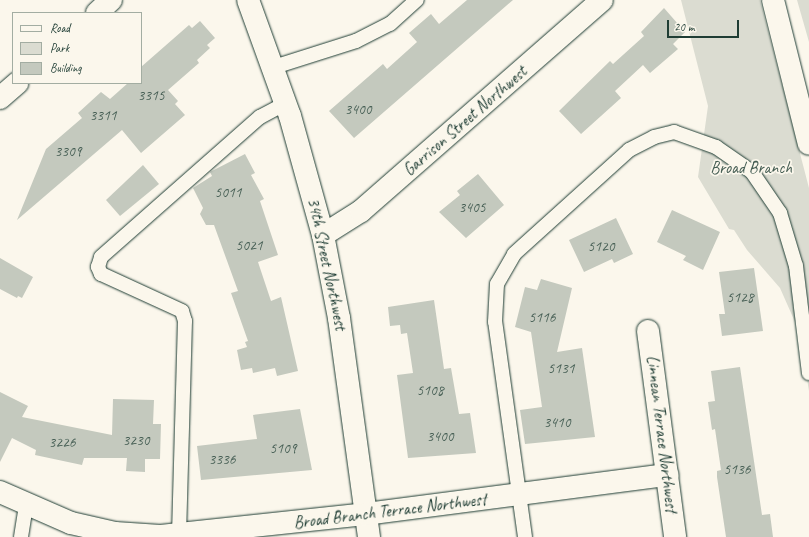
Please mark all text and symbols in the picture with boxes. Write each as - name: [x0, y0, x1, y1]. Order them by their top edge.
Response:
- legend: [12, 12, 142, 84]
- scale bar: [669, 12, 741, 38]
- text: 20 m: [674, 19, 694, 35]
- text: Road: [50, 20, 70, 36]
- text: Park: [50, 40, 69, 56]
- text: Building: [50, 60, 82, 76]
- street label: Garrison Street Northwest: [399, 62, 531, 180]
- house number: 3315: [138, 87, 164, 105]
- house number: 3400: [345, 101, 371, 119]
- house number: 3311: [90, 107, 116, 125]
- house number: 3309: [55, 143, 81, 161]
- park label: Broad Branch: [710, 158, 792, 178]
- house number: 5011: [215, 184, 241, 202]
- street label: 34th Street Northwest: [303, 196, 351, 332]
- house number: 3405: [459, 199, 485, 217]
- house number: 5021: [236, 237, 262, 255]
- house number: 5120: [588, 238, 614, 256]
- house number: 5128: [727, 289, 753, 307]
- house number: 5116: [529, 309, 555, 327]
- street label: Linnean Terrace Northwest: [642, 354, 682, 514]
- house number: 5131: [548, 360, 574, 378]
- house number: 5108: [417, 382, 443, 400]
- house number: 3410: [544, 414, 570, 432]
- house number: 3400: [427, 428, 453, 446]
- house number: 3230: [123, 432, 149, 450]
- house number: 3226: [49, 434, 75, 452]
- house number: 5109: [270, 440, 296, 458]
- house number: 3336: [209, 451, 235, 469]
- house number: 5136: [724, 461, 750, 479]
- street label: Broad Branch Terrace Northwest: [292, 489, 488, 533]

